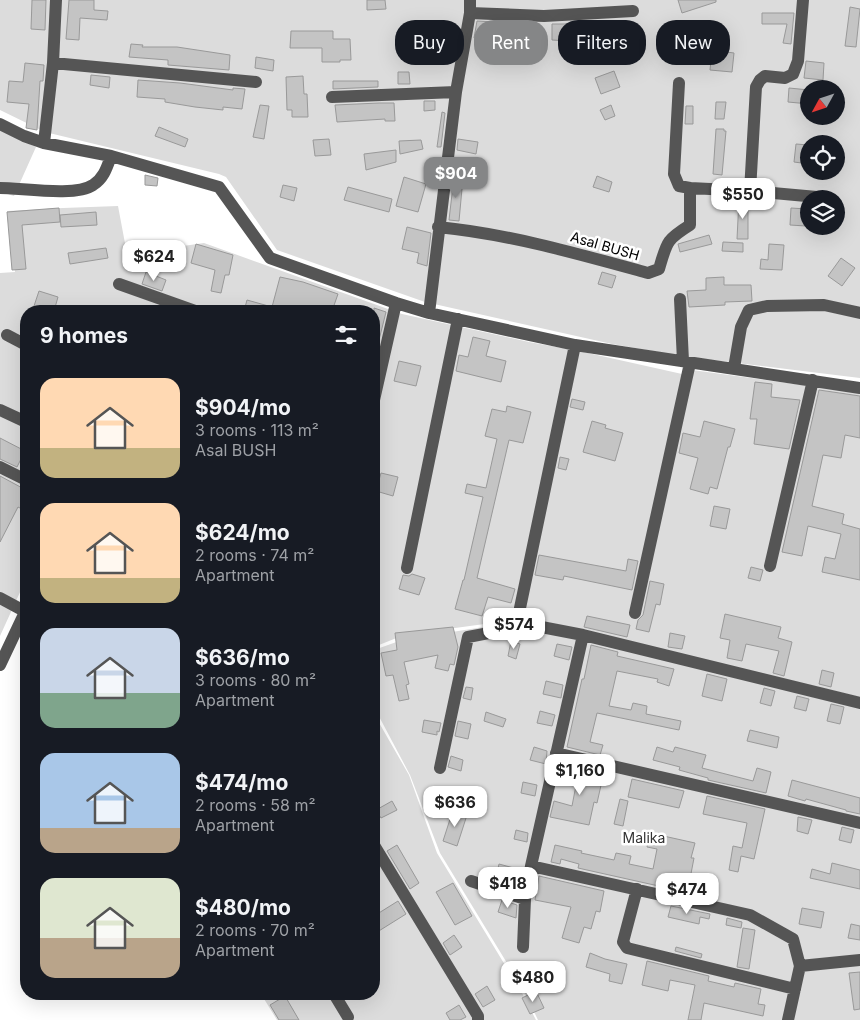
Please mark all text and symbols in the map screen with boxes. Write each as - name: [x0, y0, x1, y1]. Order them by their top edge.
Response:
- chip: Buy: [395, 20, 464, 65]
- chip: Rent: [474, 20, 548, 65]
- chip: Filters: [558, 20, 646, 65]
- chip: New: [656, 20, 730, 65]
- north arrow: [800, 80, 845, 125]
- map controls: [800, 80, 845, 235]
- button: locate: [800, 135, 845, 180]
- pin: $904: [426, 156, 486, 199]
- text: $904: [435, 163, 477, 183]
- pin: $550: [713, 178, 773, 220]
- text: $550: [722, 184, 764, 204]
- button: layers: [800, 190, 845, 235]
- street label: Asal BUSH: [569, 228, 642, 264]
- pin: $624: [124, 240, 184, 282]
- text: $624: [133, 246, 175, 266]
- icon: filters: [332, 321, 360, 349]
- text: 9 homes: [40, 323, 128, 348]
- text: $904/mo: [195, 395, 291, 420]
- icon: home: [80, 398, 140, 458]
- text: 3 rooms · 113 m²: [195, 420, 319, 440]
- text: Asal BUSH: [195, 440, 276, 460]
- text: $624/mo: [195, 520, 290, 545]
- icon: home: [80, 523, 140, 583]
- text: 2 rooms · 74 m²: [195, 545, 314, 565]
- text: Apartment: [195, 565, 275, 585]
- pin: $574: [484, 608, 544, 650]
- text: $574: [494, 614, 534, 634]
- text: $636/mo: [195, 645, 290, 670]
- icon: home: [80, 648, 140, 708]
- text: 3 rooms · 80 m²: [195, 670, 316, 690]
- text: Apartment: [195, 690, 275, 710]
- pin: $1,160: [539, 754, 621, 796]
- text: $1,160: [555, 760, 605, 780]
- text: $474/mo: [195, 770, 288, 795]
- icon: home: [80, 773, 140, 833]
- pin: $636: [425, 786, 485, 828]
- text: $636: [434, 792, 476, 812]
- text: 2 rooms · 58 m²: [195, 795, 315, 815]
- text: Apartment: [195, 815, 275, 835]
- park label: Malika: [623, 829, 665, 846]
- pin: $418: [478, 866, 538, 909]
- pin: $474: [657, 872, 717, 915]
- text: $418: [489, 873, 527, 893]
- text: $474: [667, 879, 707, 899]
- text: $480/mo: [195, 895, 291, 920]
- icon: home: [80, 898, 140, 958]
- text: 2 rooms · 70 m²: [195, 920, 315, 940]
- text: Apartment: [195, 940, 275, 960]
- pin: $480: [503, 960, 563, 1003]
- text: $480: [512, 967, 554, 987]

